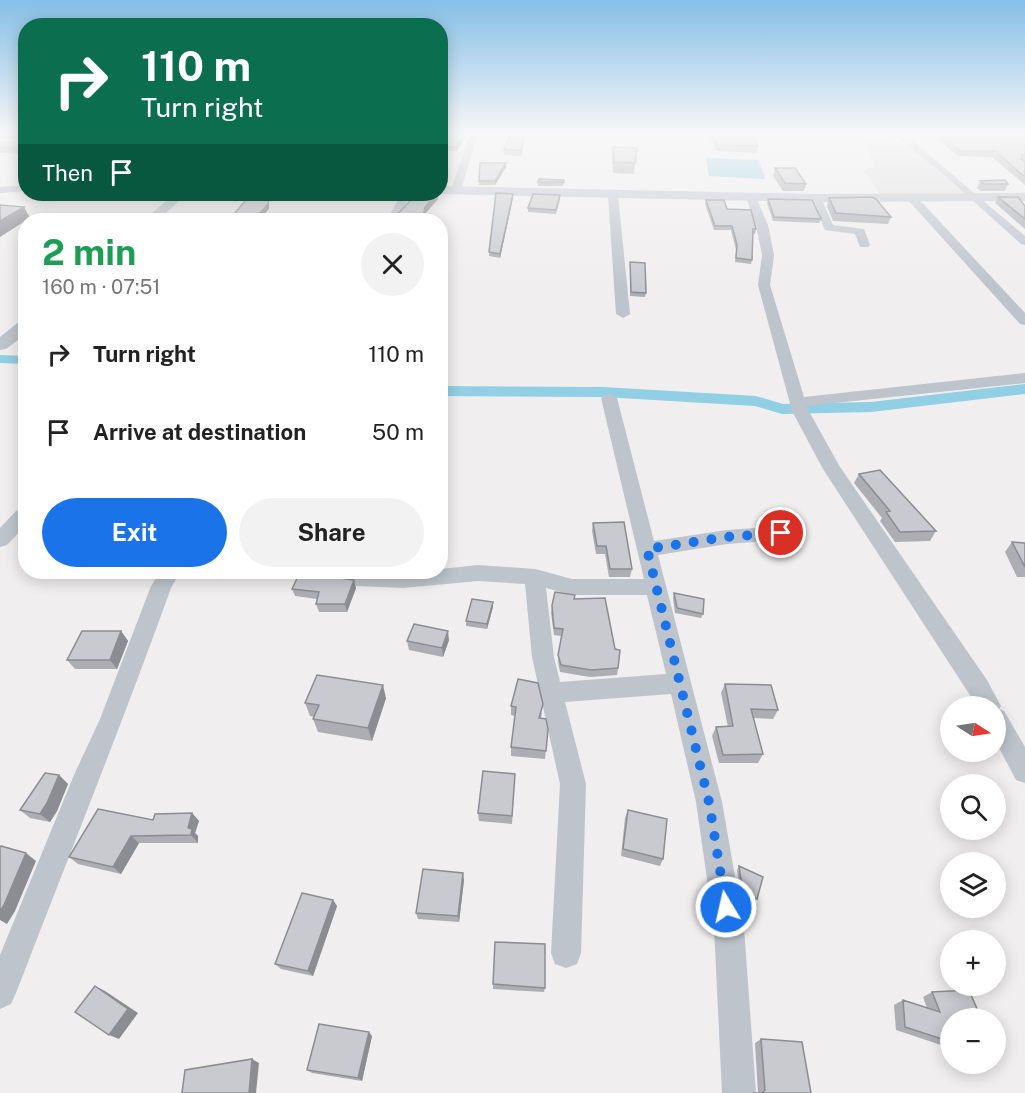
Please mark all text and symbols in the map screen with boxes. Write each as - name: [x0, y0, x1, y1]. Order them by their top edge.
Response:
- text: 110 m: [141, 41, 251, 90]
- icon: right: [42, 42, 120, 120]
- text: Turn right: [141, 91, 264, 123]
- icon: arrive: [105, 156, 138, 189]
- text: Then: [42, 160, 93, 186]
- text: 2 min: [42, 231, 136, 273]
- button: close: [361, 233, 424, 296]
- text: 160 m · 07:51: [42, 275, 160, 299]
- icon: right: [42, 338, 75, 371]
- text: Turn right: [93, 341, 196, 367]
- text: 110 m: [368, 341, 424, 367]
- icon: arrive: [42, 416, 75, 449]
- text: Arrive at destination: [93, 419, 306, 445]
- text: 50 m: [372, 419, 424, 445]
- button: Exit: [42, 498, 227, 567]
- button: Share: [239, 498, 424, 567]
- pin: [755, 507, 806, 558]
- icon: arrive: [764, 516, 797, 549]
- north arrow: [940, 696, 1006, 762]
- map controls: [940, 696, 1006, 1074]
- button: search: [940, 774, 1006, 840]
- button: layers: [940, 852, 1006, 918]
- position arrow: [694, 875, 758, 939]
- button: +: [940, 930, 1006, 996]
- button: −: [940, 1008, 1006, 1074]

